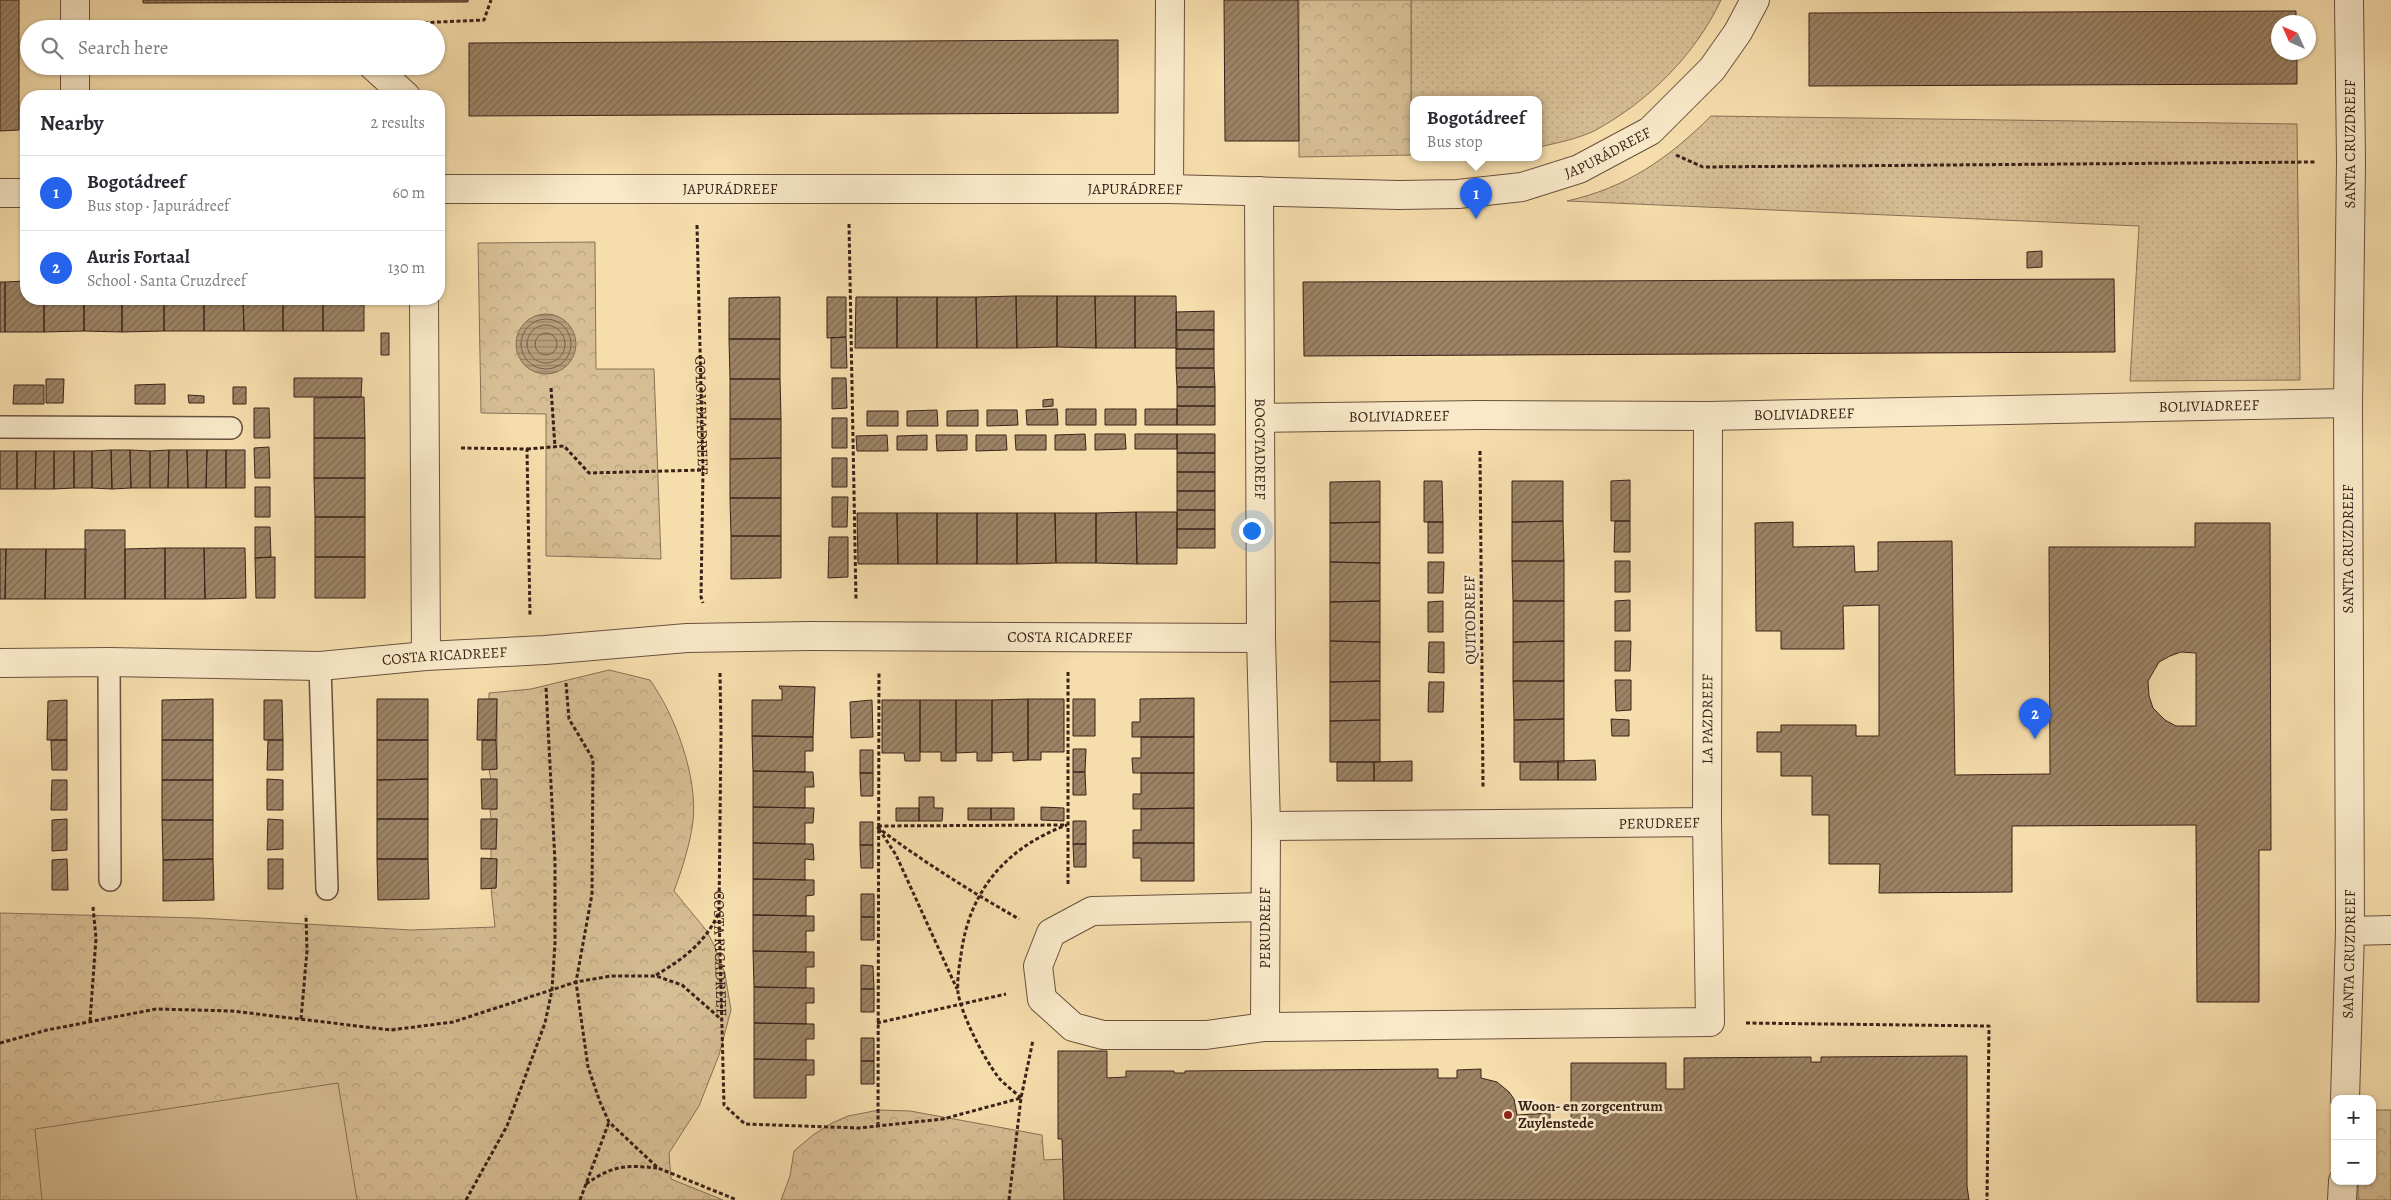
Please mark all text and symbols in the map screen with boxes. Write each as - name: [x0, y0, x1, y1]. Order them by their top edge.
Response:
- north arrow: [2271, 15, 2316, 60]
- search box: [20, 20, 445, 75]
- icon: search: [38, 34, 66, 62]
- text: Search here: [78, 35, 168, 61]
- street label: SANTA CRUZDREEF: [2340, 79, 2360, 208]
- popup: [1410, 96, 1542, 161]
- text: Bogotádreef: [1427, 105, 1525, 131]
- text: Nearby: [40, 109, 103, 137]
- text: 2 results: [370, 112, 425, 134]
- street label: JAPURÁDREEF: [1562, 122, 1655, 183]
- text: Bus stop: [1427, 131, 1483, 153]
- text: Bogotádreef: [87, 169, 185, 195]
- pin: 1: [1460, 178, 1492, 219]
- street label: JAPURÁDREEF: [682, 179, 778, 199]
- street label: JAPURÁDREEF: [1087, 179, 1183, 199]
- text: 1: [53, 182, 59, 204]
- text: 60 m: [393, 182, 425, 204]
- text: Bus stop · Japurádreef: [87, 195, 229, 217]
- text: Auris Fortaal: [87, 244, 190, 270]
- text: 2: [52, 257, 60, 279]
- text: 130 m: [388, 257, 425, 279]
- text: School · Santa Cruzdreef: [87, 270, 246, 292]
- street label: COLOMBIADREEF: [690, 355, 713, 475]
- street label: BOLIVIADREEF: [2158, 395, 2260, 417]
- street label: BOGOTADREEF: [1250, 398, 1270, 500]
- street label: BOLIVIADREEF: [1754, 403, 1855, 425]
- street label: BOLIVIADREEF: [1349, 405, 1450, 427]
- street label: SANTA CRUZDREEF: [2338, 484, 2358, 613]
- your location: [1239, 518, 1265, 544]
- street label: QUITODREEF: [1459, 575, 1481, 665]
- street label: COSTA RICADREEF: [1007, 627, 1133, 647]
- street label: COSTA RICADREEF: [381, 642, 508, 670]
- street label: LA PAZDREEF: [1697, 674, 1717, 764]
- pin: 2: [2019, 698, 2051, 739]
- street label: PERUDREEF: [1618, 812, 1700, 834]
- street label: PERUDREEF: [1255, 887, 1275, 969]
- street label: SANTA CRUZDREEF: [2337, 889, 2360, 1019]
- street label: COSTA RICADREEF: [709, 890, 732, 1016]
- map controls: [2331, 1095, 2376, 1185]
- button: +: [2331, 1095, 2376, 1140]
- place label: Woon- en zorgcentrum Zuylenstede: [1517, 1096, 1663, 1133]
- marker: Woon- en zorgcentrum Zuylenstede: [1502, 1109, 1514, 1121]
- button: −: [2331, 1140, 2376, 1185]

